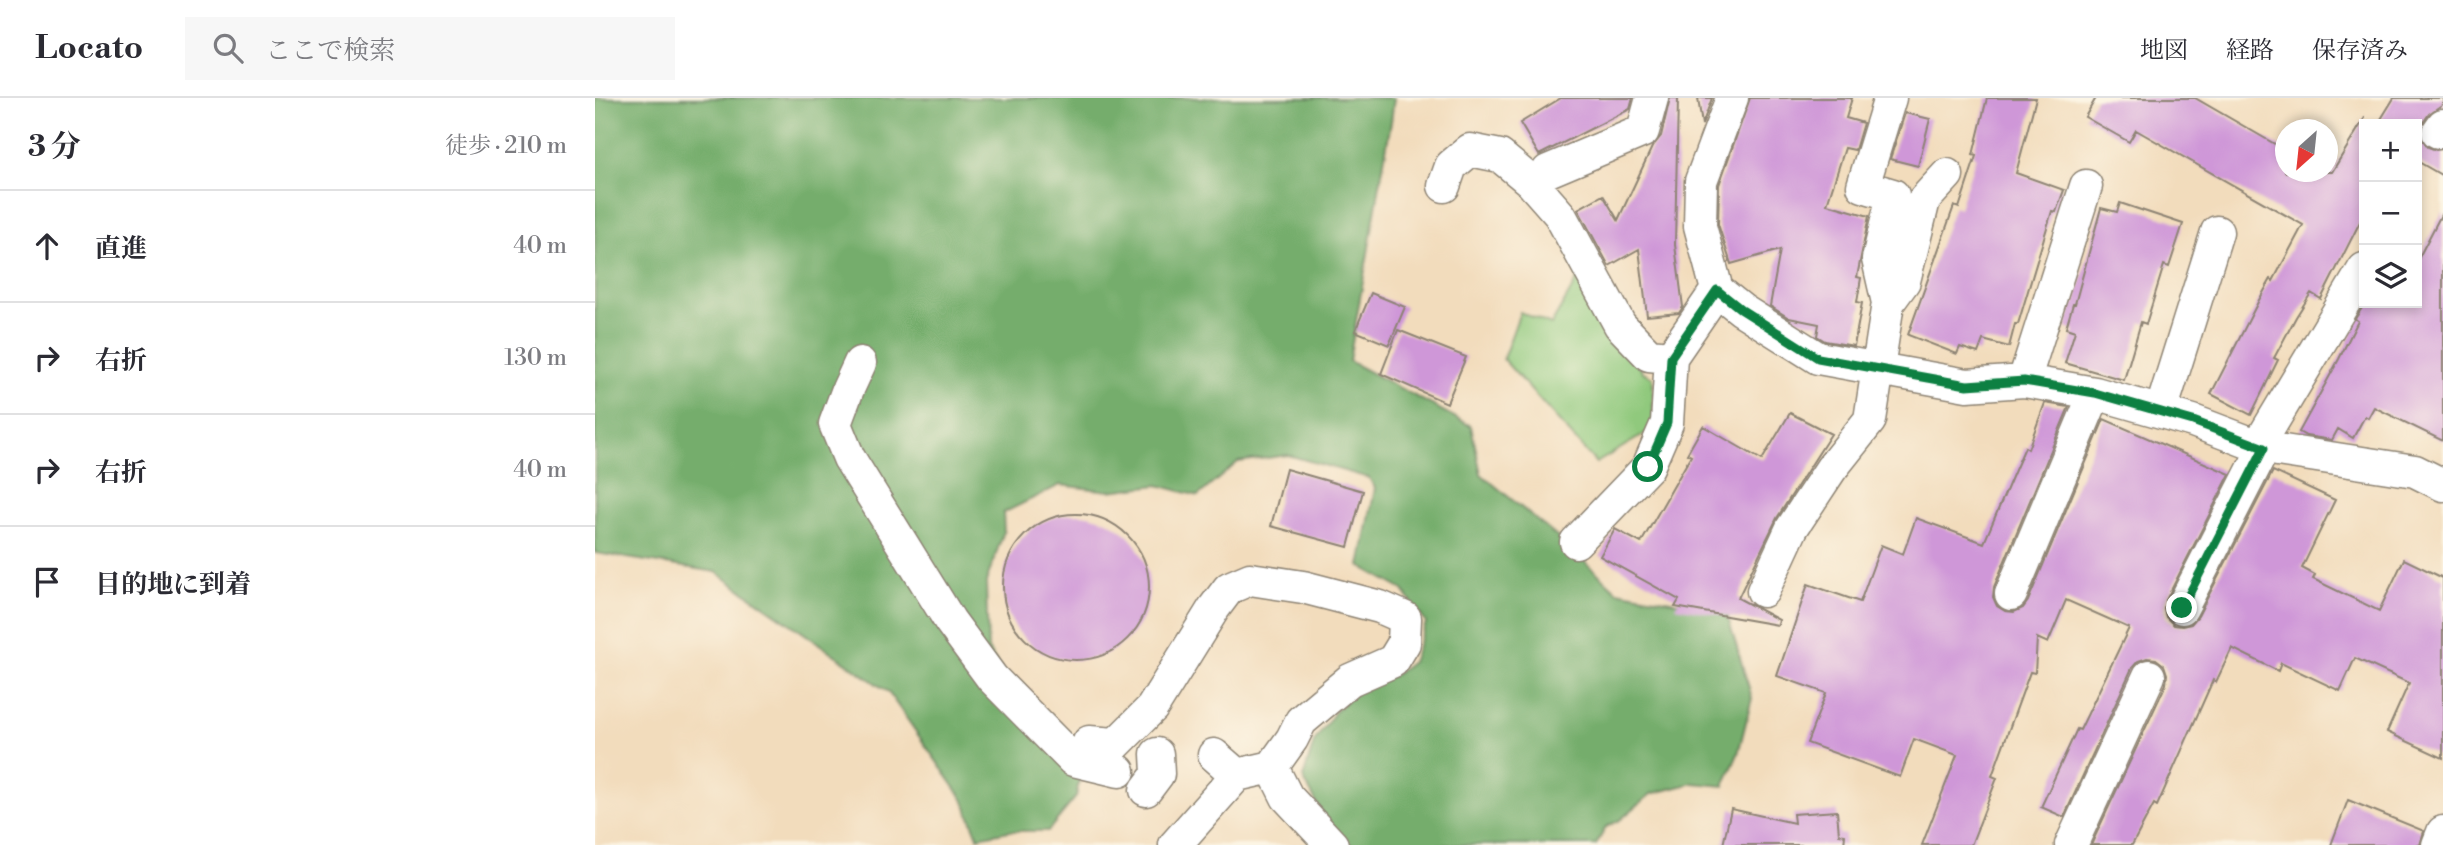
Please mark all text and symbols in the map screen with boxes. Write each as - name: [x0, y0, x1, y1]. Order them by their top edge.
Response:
- search box: [185, 17, 675, 80]
- text: Locato: [35, 28, 143, 69]
- icon: search: [209, 29, 247, 67]
- text: ここで検索: [265, 35, 395, 67]
- text: 地図: [2140, 36, 2188, 66]
- text: 経路: [2226, 36, 2274, 66]
- text: 保存済み: [2312, 36, 2408, 66]
- north arrow: [2275, 119, 2338, 182]
- map controls: [2359, 119, 2422, 308]
- button: +: [2359, 119, 2422, 182]
- text: 3 分: [28, 128, 81, 166]
- text: 徒歩 · 210 m: [445, 132, 567, 160]
- button: −: [2359, 182, 2422, 245]
- icon: ahead: [28, 227, 66, 265]
- text: 40 m: [513, 232, 567, 260]
- text: 直進: [95, 233, 147, 265]
- button: layers: [2359, 245, 2422, 308]
- icon: right: [28, 339, 66, 377]
- text: 130 m: [504, 344, 567, 372]
- text: 右折: [95, 345, 147, 377]
- icon: right: [28, 451, 66, 489]
- route start: [1632, 451, 1663, 482]
- text: 40 m: [513, 456, 567, 484]
- text: 右折: [95, 457, 147, 489]
- icon: arrive: [28, 563, 66, 601]
- text: 目的地に到着: [95, 569, 251, 601]
- route end: [2166, 592, 2197, 623]

